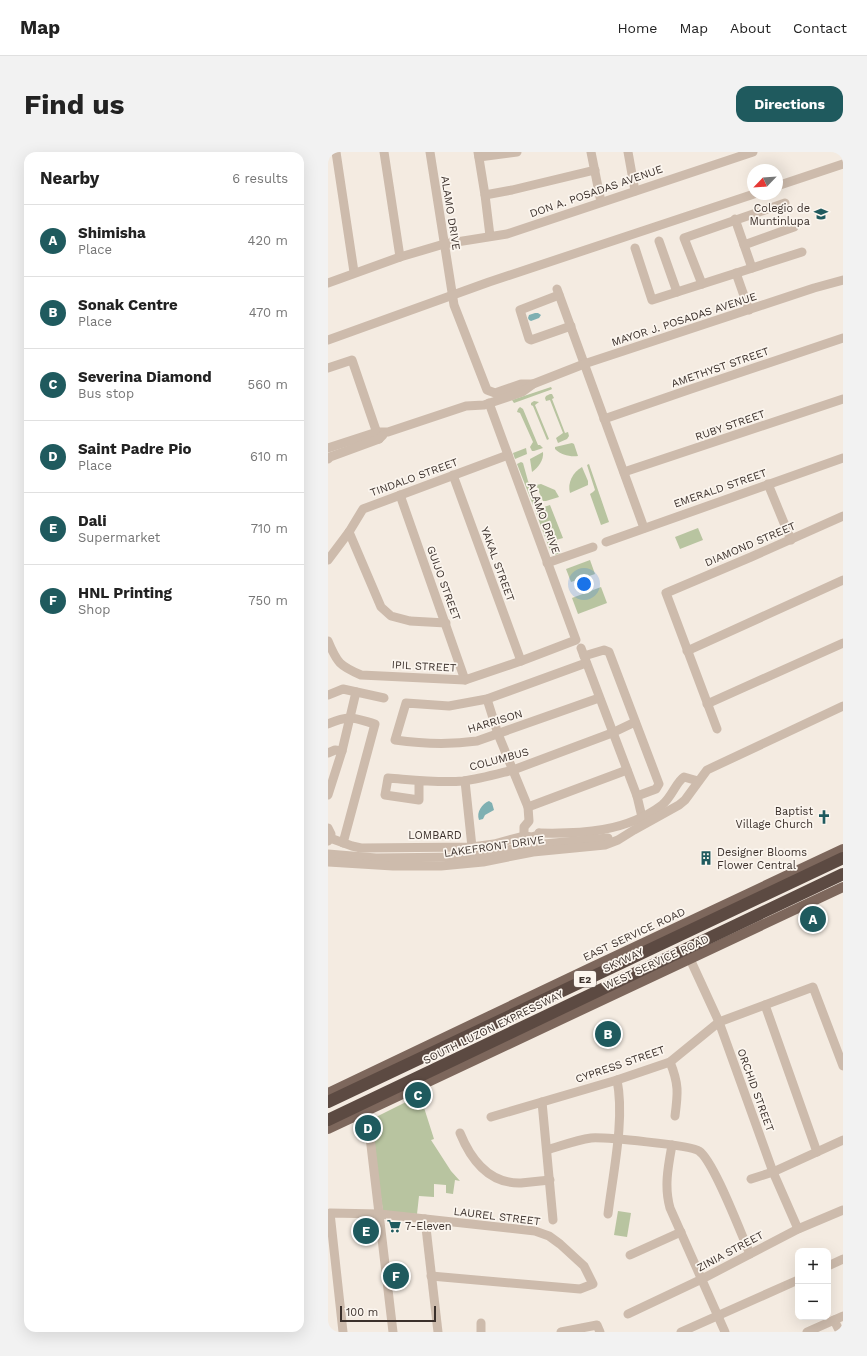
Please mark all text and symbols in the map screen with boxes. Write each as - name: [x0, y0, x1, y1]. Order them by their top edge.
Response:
- text: Map: [20, 16, 60, 39]
- text: Home: [617, 20, 657, 36]
- text: Map: [679, 20, 708, 36]
- text: About: [730, 20, 771, 36]
- text: Contact: [793, 20, 847, 36]
- button: Directions: [736, 86, 843, 122]
- text: Find us: [24, 88, 124, 121]
- street label: DON A. POSADAS AVENUE: [528, 163, 664, 220]
- north arrow: [747, 164, 783, 200]
- text: Nearby: [40, 168, 99, 188]
- text: 6 results: [232, 171, 288, 186]
- street label: ALAMO DRIVE: [438, 175, 463, 251]
- place label: Colegio de Muntinlupa: [750, 202, 810, 228]
- school or university icon: Colegio de Muntinlupa: [813, 206, 829, 222]
- text: Shimisha: [78, 224, 146, 242]
- text: A: [49, 233, 57, 248]
- text: 420 m: [248, 233, 288, 248]
- text: Place: [78, 242, 112, 257]
- street label: MAYOR J. POSADAS AVENUE: [610, 290, 758, 349]
- text: Sonak Centre: [78, 296, 178, 314]
- text: B: [49, 305, 57, 320]
- text: 470 m: [249, 305, 288, 320]
- text: Place: [78, 314, 112, 329]
- street label: AMETHYST STREET: [670, 345, 771, 390]
- text: Severina Diamond: [78, 368, 212, 386]
- text: C: [49, 377, 57, 392]
- text: 560 m: [248, 377, 288, 392]
- text: Bus stop: [78, 386, 134, 401]
- street label: RUBY STREET: [694, 407, 767, 444]
- text: Saint Padre Pio: [78, 440, 192, 458]
- text: D: [48, 449, 58, 464]
- text: 610 m: [250, 449, 288, 464]
- street label: TINDALO STREET: [368, 455, 460, 499]
- text: Place: [78, 458, 112, 473]
- street label: EMERALD STREET: [672, 466, 769, 511]
- street label: ALAMO DRIVE: [525, 481, 562, 556]
- text: Dali: [78, 512, 107, 530]
- street label: DIAMOND STREET: [703, 519, 798, 569]
- text: E: [49, 521, 57, 536]
- text: 710 m: [251, 521, 288, 536]
- street label: YAKAL STREET: [478, 525, 517, 604]
- text: Supermarket: [78, 530, 160, 545]
- street label: GUIJO STREET: [424, 544, 463, 623]
- your location: [574, 574, 594, 594]
- text: HNL Printing: [78, 584, 172, 602]
- text: F: [49, 593, 57, 608]
- text: 750 m: [248, 593, 288, 608]
- text: Shop: [78, 602, 110, 617]
- street label: IPIL STREET: [391, 658, 457, 675]
- street label: HARRISON: [466, 707, 524, 736]
- street label: COLUMBUS: [468, 745, 530, 774]
- place label: Baptist Village Church: [736, 805, 813, 831]
- church icon: Baptist Village Church: [816, 809, 832, 825]
- street label: LOMBARD: [408, 829, 462, 842]
- street label: LAKEFRONT DRIVE: [443, 833, 545, 860]
- place label: Designer Blooms Flower Central: [717, 846, 807, 872]
- building icon: Designer Blooms Flower Central: [698, 850, 714, 866]
- pin: A: [800, 904, 826, 934]
- street label: EAST SERVICE ROAD: [581, 905, 687, 964]
- street label: WEST SERVICE ROAD: [601, 932, 711, 993]
- street label: SKYWAY: [601, 945, 646, 976]
- road number: E2: [574, 971, 596, 987]
- street label: SOUTH LUZON EXPRESSWAY: [421, 987, 566, 1067]
- pin: B: [595, 1019, 621, 1049]
- street label: CYPRESS STREET: [574, 1043, 667, 1086]
- street label: ORCHID STREET: [734, 1047, 777, 1134]
- pin: C: [405, 1080, 431, 1110]
- pin: D: [355, 1113, 381, 1143]
- street label: LAUREL STREET: [453, 1205, 541, 1228]
- pin: E: [353, 1216, 379, 1246]
- supermarket icon: 7-Eleven: [386, 1218, 402, 1234]
- place label: 7-Eleven: [405, 1220, 452, 1233]
- street label: ZINIA STREET: [695, 1228, 766, 1274]
- map controls: [795, 1248, 831, 1320]
- button: +: [795, 1248, 831, 1284]
- pin: F: [383, 1261, 409, 1291]
- button: −: [795, 1284, 831, 1320]
- scale bar: [340, 1304, 436, 1323]
- text: 100 m: [346, 1306, 378, 1319]

